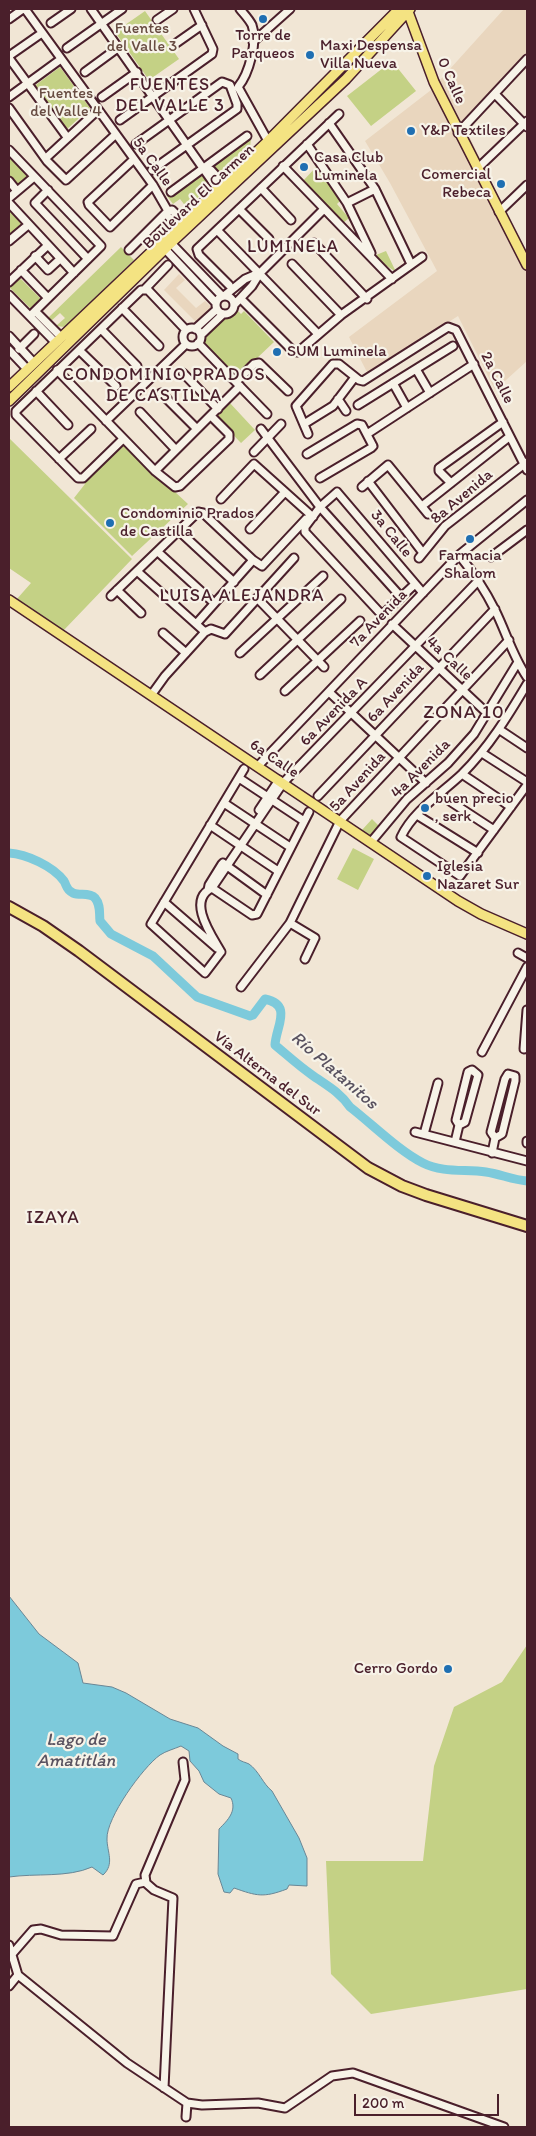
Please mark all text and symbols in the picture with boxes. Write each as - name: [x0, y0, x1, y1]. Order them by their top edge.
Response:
- marker: Torre de Parqueos: [257, 13, 269, 25]
- park label: Fuentes del Valle 3: [107, 19, 177, 57]
- place label: Torre de Parqueos: [231, 26, 295, 64]
- place label: Maxi Despensa Villa Nueva: [320, 36, 422, 74]
- marker: Maxi Despensa Villa Nueva: [304, 49, 316, 61]
- street label: 0 Calle: [432, 55, 470, 107]
- district label: FUENTES DEL VALLE 3: [114, 74, 226, 116]
- park label: Fuentes del Valle 4: [30, 84, 102, 122]
- place label: Y&P Textiles: [421, 121, 506, 141]
- marker: Y&P Textiles: [405, 125, 417, 137]
- street label: 5a Calle: [128, 134, 176, 190]
- street label: Boulevard El Carmen: [139, 140, 259, 254]
- place label: Casa Club Luminela: [314, 148, 383, 186]
- marker: Casa Club Luminela: [298, 161, 310, 173]
- place label: Comercial Rebeca: [421, 165, 491, 203]
- marker: Comercial Rebeca: [495, 178, 507, 190]
- district label: LUMINELA: [247, 236, 339, 258]
- place label: SUM Luminela: [287, 342, 387, 362]
- marker: SUM Luminela: [271, 346, 283, 358]
- street label: 2a Calle: [476, 349, 518, 407]
- district label: CONDOMINIO PRADOS DE CASTILLA: [60, 364, 268, 406]
- street label: 8a Avenida: [427, 465, 497, 529]
- place label: Condominio Prados de Castilla: [120, 504, 254, 542]
- street label: 3a Calle: [366, 506, 416, 562]
- marker: Condominio Prados de Castilla: [104, 517, 116, 529]
- marker: Farmacia Shalom: [464, 533, 476, 545]
- place label: Farmacia Shalom: [438, 546, 502, 584]
- district label: LUISA ALEJANDRA: [159, 585, 325, 607]
- street label: 7a Avenida: [346, 586, 412, 652]
- street label: 4a Calle: [422, 633, 476, 685]
- street label: 6a Avenida: [363, 659, 429, 727]
- street label: 6a Avenida A: [296, 673, 372, 751]
- district label: ZONA 10: [422, 702, 506, 724]
- street label: 6a Calle: [246, 735, 302, 783]
- street label: 4a Avenida: [387, 735, 455, 803]
- street label: 5a Avenida: [326, 748, 390, 816]
- place label: buen precio , serk: [435, 789, 514, 827]
- marker: buen precio , serk: [419, 802, 431, 814]
- place label: Iglesia Nazaret Sur: [437, 857, 519, 895]
- marker: Iglesia Nazaret Sur: [421, 870, 433, 882]
- street label: Vía Alterna del Sur: [210, 1027, 324, 1121]
- water label: Río Platanitos: [286, 1027, 382, 1115]
- district label: IZAYA: [25, 1207, 81, 1229]
- place label: Cerro Gordo: [354, 1659, 438, 1679]
- marker: Cerro Gordo: [442, 1663, 454, 1675]
- water label: Lago de Amatitlán: [37, 1729, 115, 1772]
- scale bar: [356, 2084, 501, 2116]
- text: 200 m: [362, 2094, 404, 2112]

